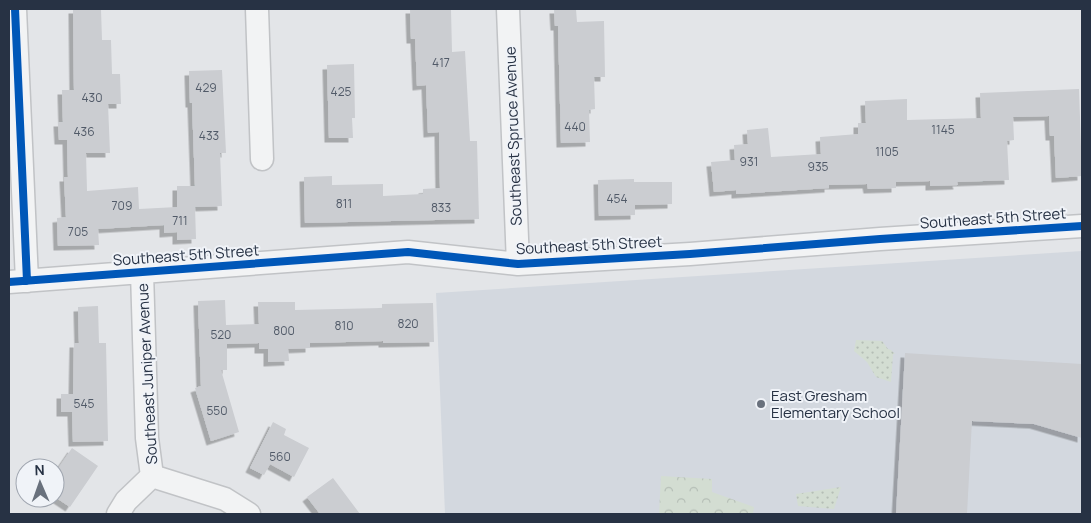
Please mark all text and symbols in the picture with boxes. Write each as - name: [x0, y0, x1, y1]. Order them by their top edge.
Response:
- street label: Southeast Spruce Avenue: [499, 46, 527, 226]
- house number: 417: [432, 54, 450, 71]
- house number: 429: [195, 79, 217, 96]
- house number: 425: [331, 83, 351, 100]
- house number: 430: [81, 89, 103, 106]
- house number: 440: [564, 118, 586, 135]
- house number: 1145: [931, 121, 955, 138]
- house number: 436: [73, 123, 95, 140]
- house number: 433: [199, 127, 219, 144]
- house number: 1105: [875, 143, 899, 160]
- house number: 931: [740, 153, 758, 170]
- house number: 935: [807, 158, 829, 175]
- house number: 454: [606, 190, 628, 207]
- house number: 811: [336, 195, 352, 212]
- house number: 709: [112, 197, 132, 214]
- house number: 833: [431, 199, 451, 216]
- street label: Southeast 5th Street: [919, 202, 1067, 234]
- house number: 711: [172, 212, 188, 229]
- house number: 705: [68, 223, 88, 240]
- street label: Southeast 5th Street: [515, 231, 663, 259]
- street label: Southeast 5th Street: [112, 239, 260, 271]
- street label: Southeast Juniper Avenue: [132, 283, 162, 465]
- house number: 820: [397, 315, 419, 332]
- house number: 810: [335, 317, 353, 334]
- house number: 800: [273, 322, 295, 339]
- house number: 520: [211, 326, 231, 343]
- place label: East Gresham Elementary School: [771, 385, 900, 423]
- house number: 545: [74, 395, 95, 412]
- marker: East Gresham Elementary School: [755, 398, 767, 410]
- house number: 550: [206, 402, 228, 419]
- house number: 560: [269, 448, 291, 465]
- north arrow: [15, 458, 65, 508]
- text: N: [34, 460, 45, 479]

